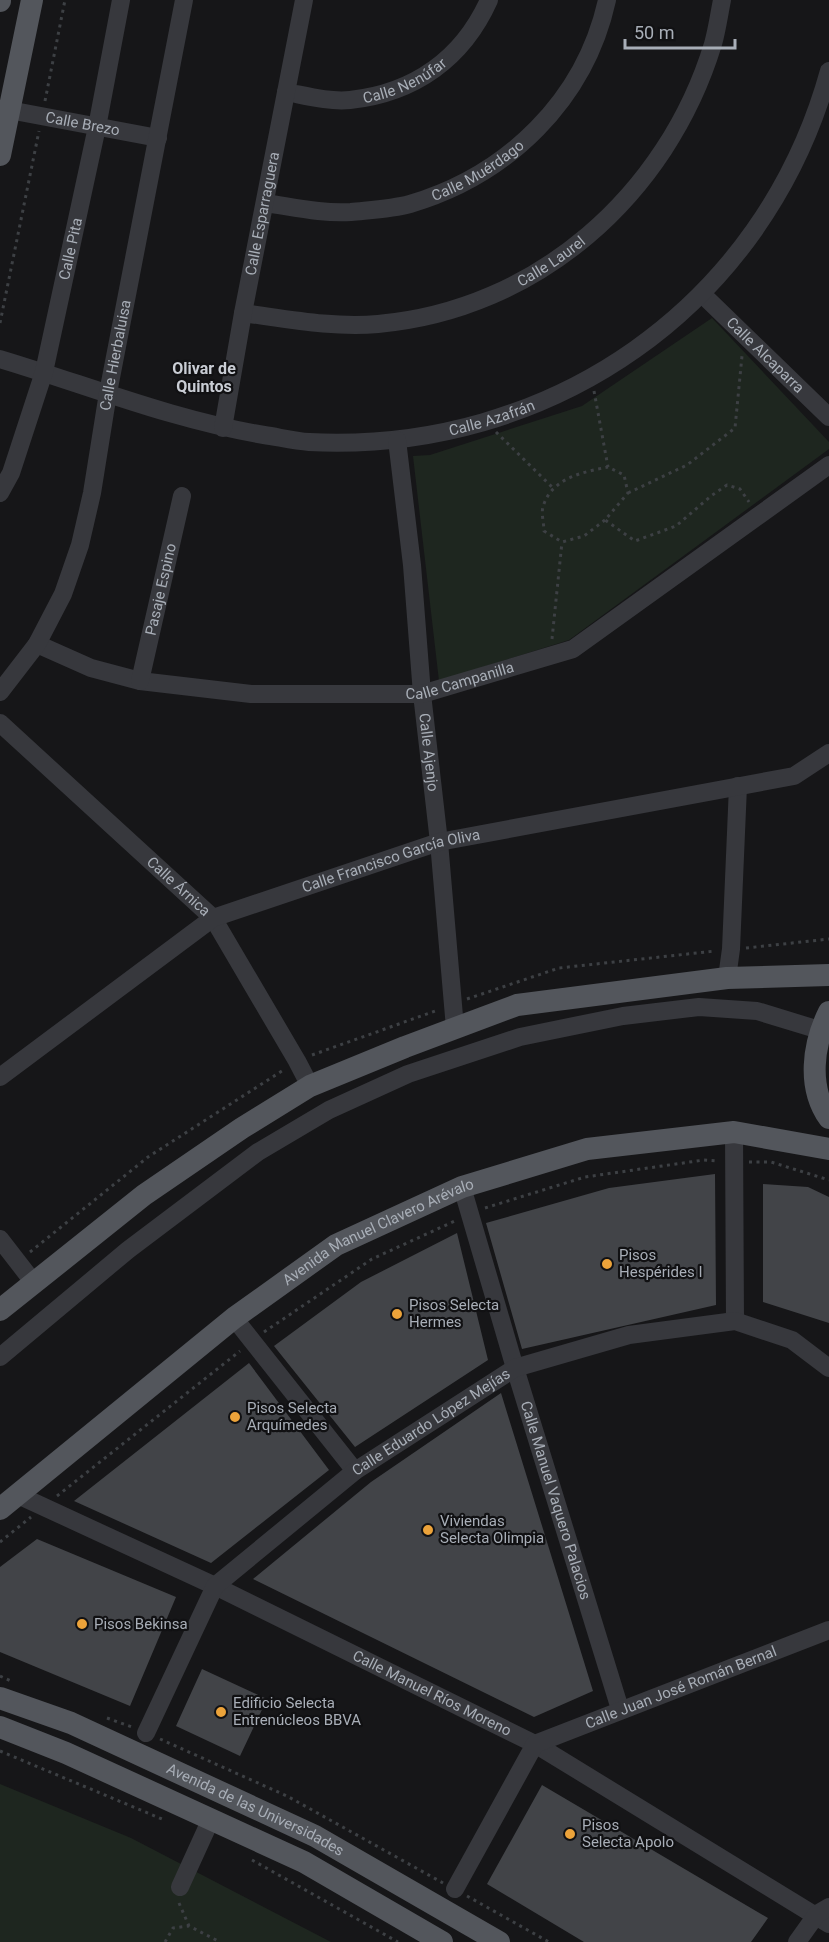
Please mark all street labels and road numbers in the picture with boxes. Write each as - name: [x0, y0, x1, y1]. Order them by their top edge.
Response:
- street label: Calle Nenúfar: [361, 54, 450, 107]
- street label: Calle Brezo: [44, 108, 121, 140]
- street label: Calle Muérdago: [429, 136, 528, 205]
- street label: Calle Esparraguera: [242, 150, 283, 277]
- street label: Calle Pita: [55, 216, 86, 282]
- street label: Calle Laurel: [514, 232, 589, 290]
- street label: Calle Hierbaluisa: [96, 298, 135, 412]
- street label: Calle Alcaparra: [723, 314, 808, 397]
- street label: Calle Azafrán: [447, 396, 537, 440]
- street label: Pasaje Espino: [142, 541, 180, 637]
- street label: Calle Campanilla: [405, 658, 516, 703]
- street label: Calle Ajenjo: [415, 712, 442, 792]
- street label: Calle Francisco García Oliva: [300, 826, 481, 896]
- street label: Calle Árnica: [143, 853, 214, 920]
- street label: Avenida Manuel Clavero Arévalo: [279, 1175, 476, 1289]
- street label: Calle Eduardo López Mejías: [349, 1365, 513, 1480]
- street label: Calle Manuel Vaquero Palacios: [517, 1399, 595, 1602]
- street label: Calle Juan José Román Bernal: [583, 1642, 779, 1733]
- street label: Calle Manuel Ríos Moreno: [350, 1646, 514, 1740]
- street label: Avenida de las Universidades: [164, 1760, 347, 1860]

